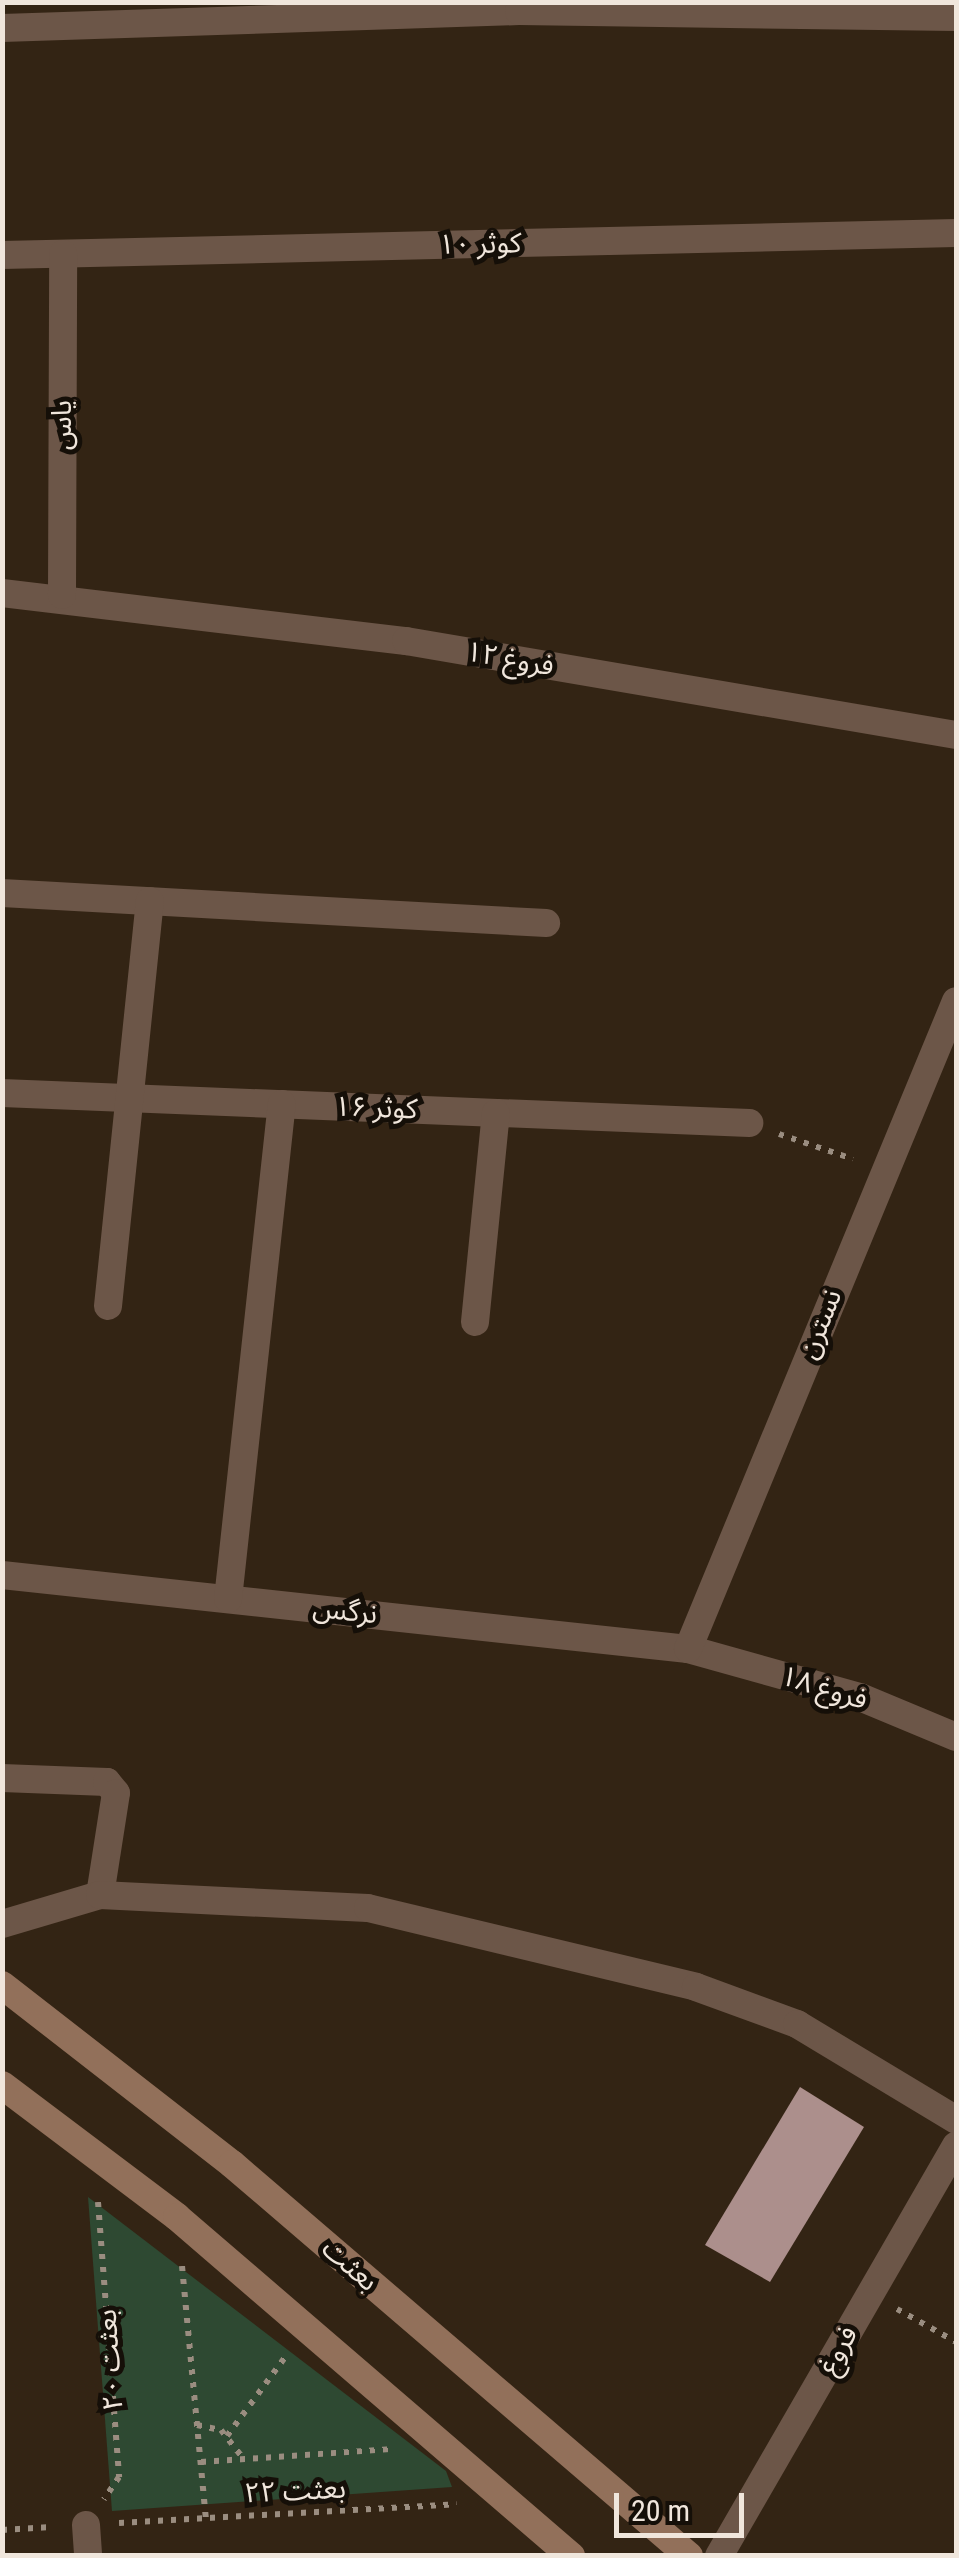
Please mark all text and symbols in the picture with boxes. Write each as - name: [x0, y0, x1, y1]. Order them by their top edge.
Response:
- street label: کوثر ۱۰: [438, 226, 522, 262]
- street label: یاس: [45, 400, 79, 450]
- street label: فروغ ۱۲: [463, 635, 557, 683]
- street label: کوثر ۱۶: [334, 1090, 418, 1126]
- street label: نسترن: [791, 1284, 849, 1364]
- street label: نرگس: [311, 1591, 379, 1631]
- street label: فروغ ۱۸: [777, 1659, 871, 1717]
- street label: بعثت: [315, 2232, 385, 2298]
- street label: بعثت ۲۰: [90, 2308, 130, 2412]
- street label: فروغ: [811, 2320, 865, 2380]
- street label: بعثت ۲۲: [243, 2472, 347, 2510]
- scale bar: [619, 2473, 749, 2535]
- text: 20 m: [631, 2493, 690, 2528]

